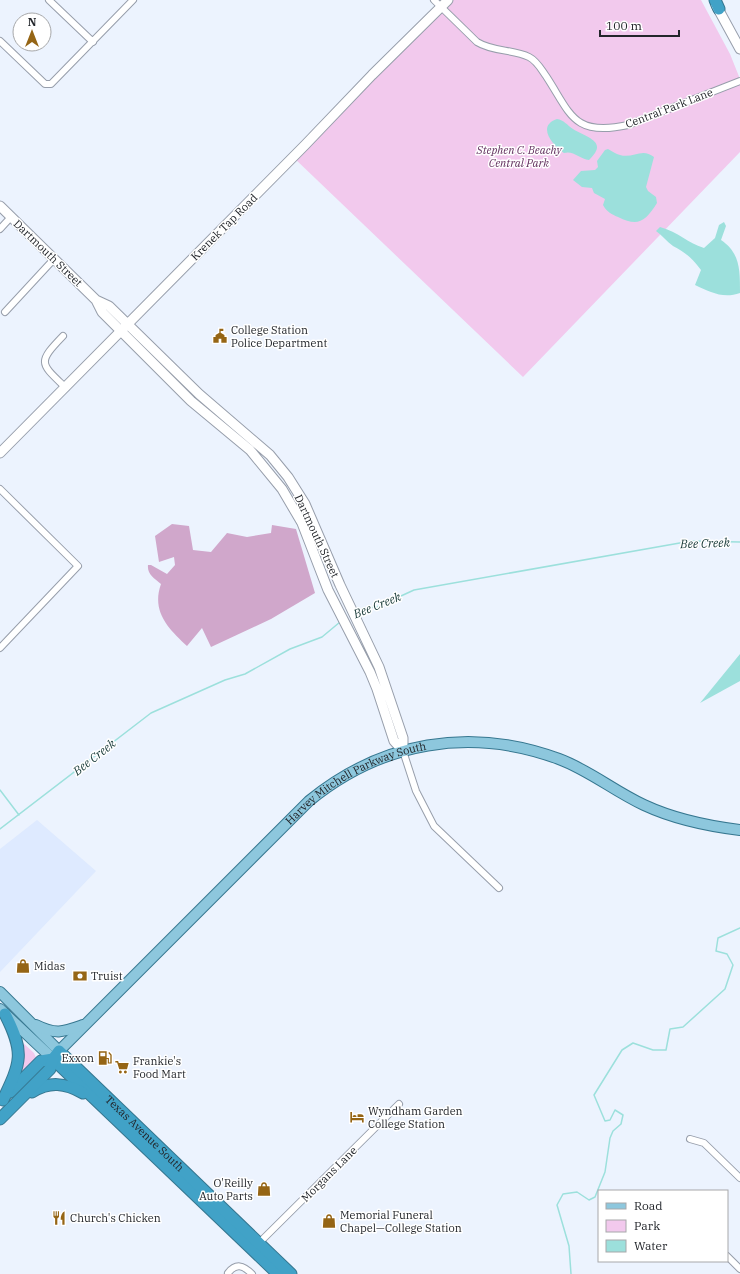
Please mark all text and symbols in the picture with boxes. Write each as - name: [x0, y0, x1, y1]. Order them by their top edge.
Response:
- north arrow: [12, 12, 52, 52]
- scale bar: [600, 12, 679, 38]
- text: N: [28, 15, 37, 29]
- text: 100 m: [606, 18, 642, 33]
- street label: Central Park Lane: [623, 85, 715, 131]
- park label: Stephen C. Beachy Central Park: [476, 143, 562, 170]
- street label: Krenek Tap Road: [188, 191, 260, 263]
- street label: Dartmouth Street: [11, 217, 85, 289]
- place label: College Station Police Department: [231, 323, 327, 350]
- public building icon: College Station Police Department: [212, 328, 228, 344]
- street label: Dartmouth Street: [292, 492, 342, 580]
- water label: Bee Creek: [679, 535, 731, 551]
- water label: Bee Creek: [350, 588, 403, 622]
- water label: Bee Creek: [69, 735, 119, 779]
- street label: Harvey Mitchell Parkway South: [282, 739, 428, 828]
- shop icon: Midas: [15, 958, 31, 974]
- place label: Midas: [34, 959, 65, 973]
- bank icon: Truist: [72, 968, 88, 984]
- place label: Truist: [91, 969, 123, 983]
- fuel station icon: Exxon: [97, 1050, 113, 1066]
- place label: Exxon: [62, 1051, 94, 1065]
- place label: Frankie's Food Mart: [133, 1054, 186, 1081]
- supermarket icon: Frankie's Food Mart: [114, 1059, 130, 1075]
- street label: Texas Avenue South: [102, 1092, 187, 1175]
- place label: Wyndham Garden College Station: [368, 1104, 463, 1131]
- hotel icon: Wyndham Garden College Station: [349, 1109, 365, 1125]
- street label: Morgans Lane: [298, 1143, 360, 1205]
- place label: O'Reilly Auto Parts: [199, 1176, 253, 1203]
- shop icon: O'Reilly Auto Parts: [256, 1181, 272, 1197]
- legend: [598, 1190, 728, 1262]
- text: Road: [634, 1198, 663, 1213]
- place label: Memorial Funeral Chapel—College Station: [340, 1208, 462, 1235]
- restaurant icon: Church's Chicken: [51, 1210, 67, 1226]
- place label: Church's Chicken: [70, 1211, 161, 1225]
- shop icon: Memorial Funeral Chapel—College Station: [321, 1213, 337, 1229]
- text: Park: [634, 1218, 660, 1233]
- text: Water: [634, 1238, 668, 1253]

